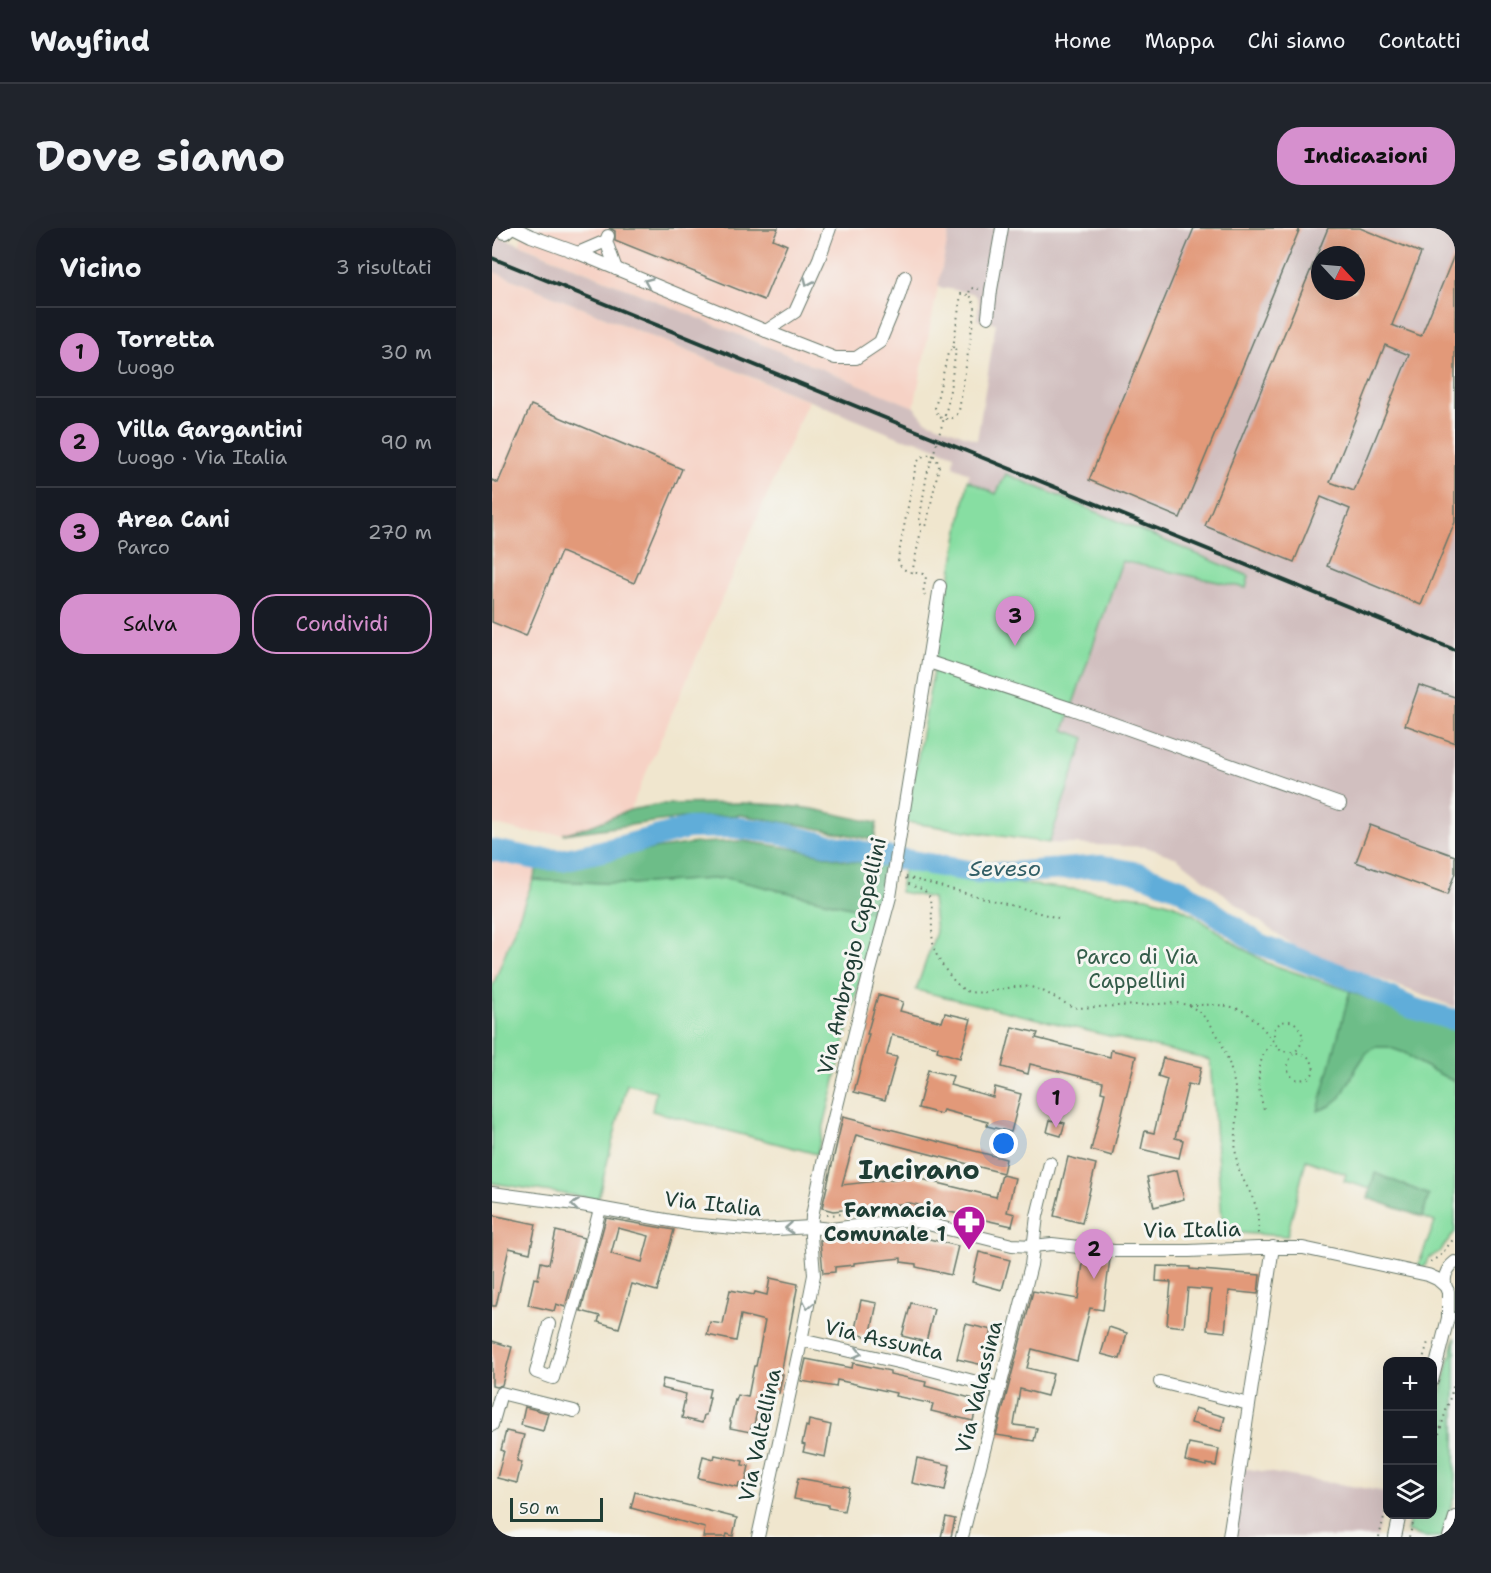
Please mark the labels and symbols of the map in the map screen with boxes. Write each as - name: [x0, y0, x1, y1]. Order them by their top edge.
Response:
- north arrow: [1311, 246, 1365, 300]
- one-way arrow: [804, 276, 816, 287]
- one-way arrow: [643, 277, 654, 289]
- pin: 3: [996, 596, 1034, 646]
- street label: Via Ambrogio Cappellini: [811, 835, 893, 1077]
- water label: Seveso: [969, 854, 1041, 883]
- park label: Parco di Via Cappellini: [1076, 943, 1198, 995]
- pin: 1: [1036, 1078, 1076, 1128]
- your location: [989, 1129, 1018, 1158]
- district label: Incirano: [858, 1151, 980, 1188]
- street label: Via Italia: [663, 1185, 763, 1223]
- place label: Farmacia Comunale 1: [824, 1196, 947, 1248]
- one-way arrow: [571, 1199, 580, 1211]
- pharmacy icon: Farmacia Comunale 1: [951, 1204, 987, 1251]
- street label: Via Italia: [1143, 1215, 1241, 1245]
- one-way arrow: [785, 1222, 794, 1235]
- pin: 2: [1074, 1230, 1114, 1279]
- one-way arrow: [802, 1299, 815, 1309]
- street label: Via Assunta: [822, 1313, 946, 1367]
- street label: Via Valassina: [949, 1318, 1009, 1456]
- one-way arrow: [853, 1346, 863, 1359]
- street label: Via Valtellina: [732, 1366, 788, 1504]
- scale bar: [510, 1495, 603, 1522]

